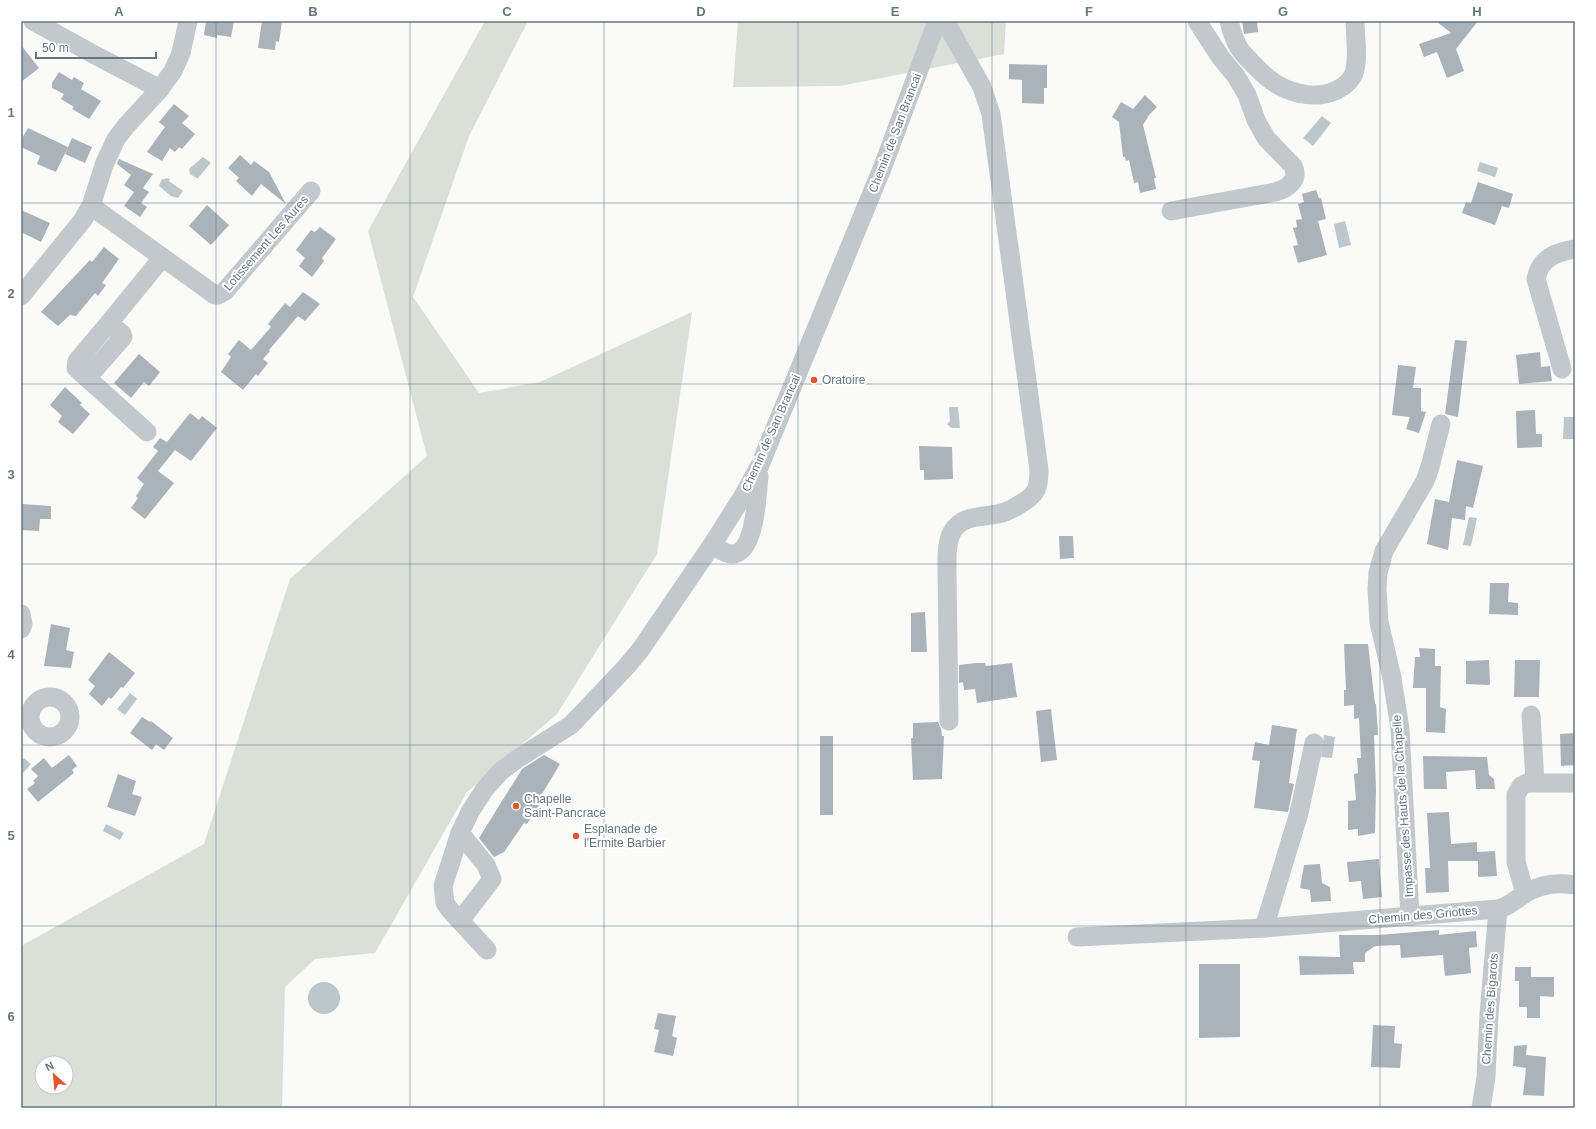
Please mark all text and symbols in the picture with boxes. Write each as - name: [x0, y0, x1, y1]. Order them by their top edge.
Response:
- text: A: [114, 4, 124, 19]
- text: B: [308, 4, 318, 19]
- text: C: [502, 4, 512, 19]
- text: D: [696, 4, 706, 19]
- text: E: [891, 4, 900, 19]
- text: F: [1085, 4, 1093, 19]
- text: G: [1278, 4, 1288, 19]
- text: H: [1472, 4, 1482, 19]
- scale bar: [36, 34, 156, 60]
- text: 50 m: [42, 41, 69, 55]
- street label: Chemin de San Brancai: [866, 71, 924, 195]
- text: 1: [7, 105, 15, 120]
- street label: Lotissement Les Aures: [221, 193, 311, 293]
- text: 2: [7, 286, 15, 301]
- street label: Chemin de San Brancai: [739, 372, 803, 494]
- place label: Oratoire: [822, 373, 866, 387]
- marker: Oratoire: [809, 375, 819, 385]
- text: 3: [7, 467, 15, 482]
- text: 4: [7, 647, 15, 662]
- street label: Impasse des Hauts de la Chapelle: [1390, 714, 1416, 898]
- place label: Chapelle Saint-Pancrace: [524, 792, 606, 820]
- marker: Chapelle Saint-Pancrace: [511, 801, 521, 811]
- place label: Esplanade de l'Ermite Barbier: [584, 822, 666, 850]
- text: 5: [7, 828, 15, 843]
- marker: Esplanade de l'Ermite Barbier: [571, 831, 581, 841]
- street label: Chemin des Griottes: [1368, 903, 1478, 927]
- street label: Chemin des Bigarots: [1479, 953, 1501, 1065]
- text: 6: [7, 1009, 15, 1024]
- north arrow: [34, 1055, 74, 1095]
- text: N: [43, 1059, 56, 1073]

